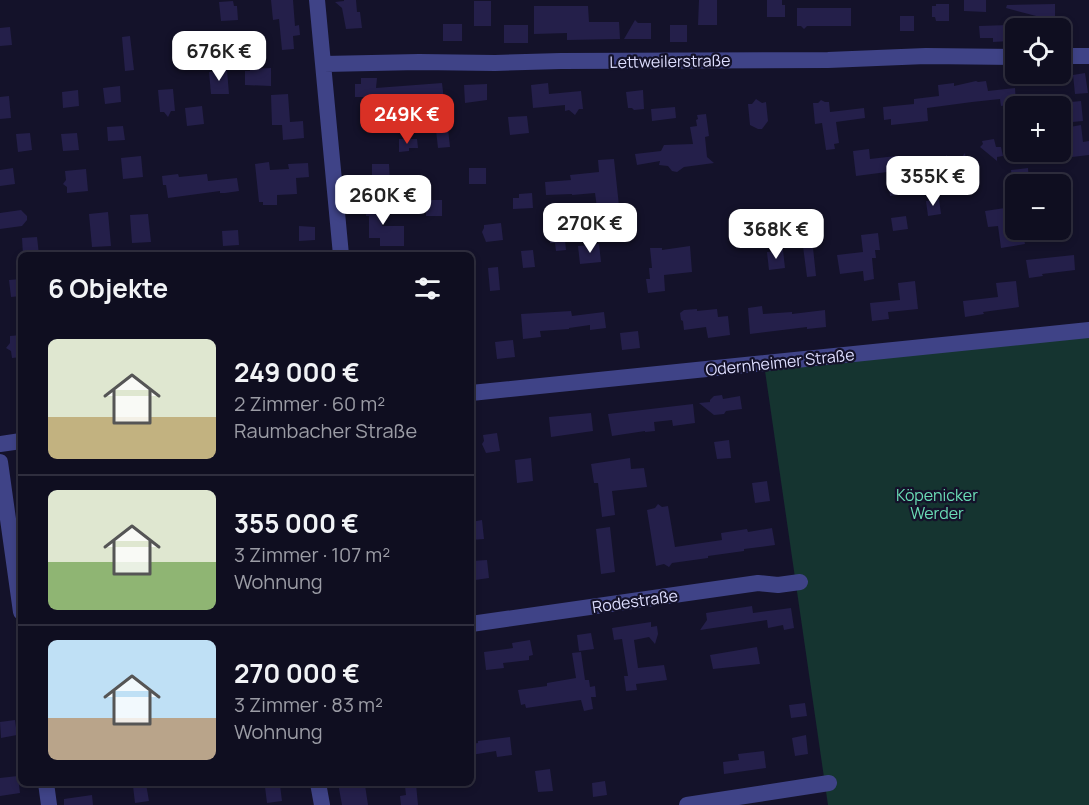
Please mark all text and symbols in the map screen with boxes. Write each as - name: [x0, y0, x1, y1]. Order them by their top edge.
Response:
- map controls: [1005, 18, 1071, 240]
- button: locate: [1005, 18, 1071, 84]
- pin: 676K €: [170, 31, 268, 82]
- text: 676K €: [186, 37, 252, 64]
- street label: Lettweilerstraße: [609, 49, 731, 73]
- pin: 249K €: [358, 94, 456, 145]
- button: +: [1005, 96, 1071, 162]
- text: 249K €: [374, 100, 440, 127]
- pin: 355K €: [884, 156, 982, 207]
- text: 355K €: [900, 162, 966, 189]
- button: −: [1005, 174, 1071, 240]
- pin: 260K €: [334, 175, 432, 226]
- text: 260K €: [349, 181, 417, 208]
- pin: 270K €: [541, 203, 639, 254]
- text: 270K €: [557, 209, 623, 236]
- pin: 368K €: [727, 209, 825, 260]
- text: 368K €: [743, 215, 809, 242]
- text: 6 Objekte: [48, 270, 168, 306]
- icon: filters: [411, 272, 444, 305]
- street label: Odernheimer Straße: [704, 343, 856, 381]
- text: 249 000 €: [234, 354, 360, 390]
- icon: home: [96, 363, 168, 435]
- text: 2 Zimmer · 60 m²: [234, 390, 385, 417]
- text: Raumbacher Straße: [234, 417, 417, 444]
- park label: Köpenicker Werder: [896, 484, 978, 524]
- text: 355 000 €: [234, 505, 359, 541]
- icon: home: [96, 514, 168, 586]
- text: 3 Zimmer · 107 m²: [234, 541, 390, 568]
- text: Wohnung: [234, 568, 323, 595]
- street label: Rodestraße: [591, 584, 679, 618]
- text: 270 000 €: [234, 655, 360, 691]
- icon: home: [96, 664, 168, 736]
- text: 3 Zimmer · 83 m²: [234, 691, 383, 718]
- text: Wohnung: [234, 718, 323, 745]

